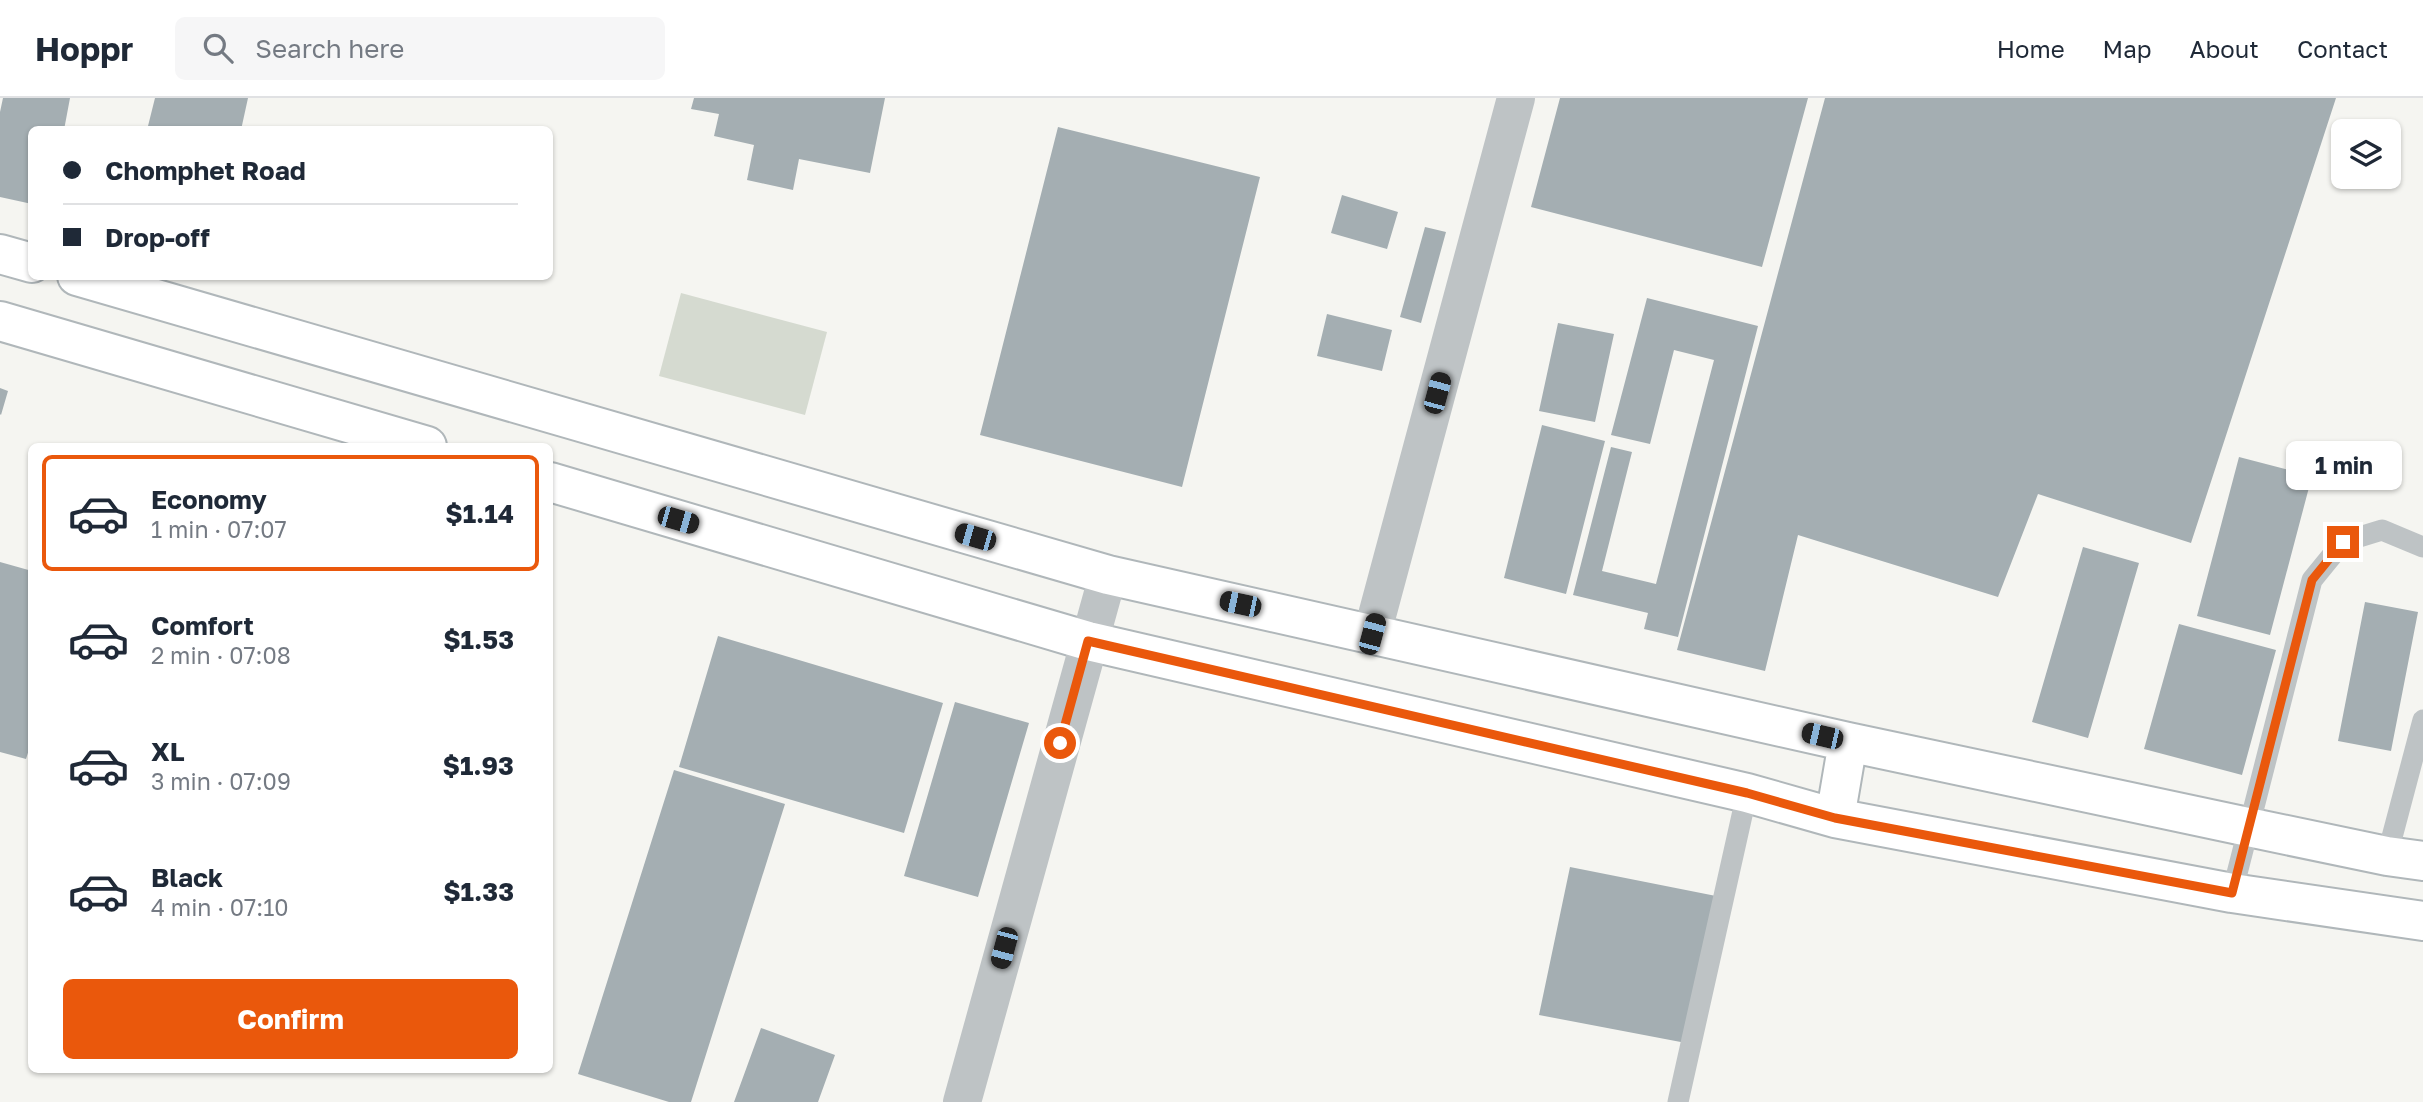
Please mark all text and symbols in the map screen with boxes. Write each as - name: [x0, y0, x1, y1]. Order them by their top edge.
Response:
- search box: [175, 17, 665, 80]
- text: Hoppr: [35, 29, 133, 68]
- icon: search: [199, 29, 237, 67]
- text: Search here: [255, 33, 404, 64]
- text: Home: [1997, 34, 2065, 63]
- text: Map: [2103, 34, 2152, 63]
- text: About: [2190, 34, 2259, 63]
- text: Contact: [2297, 34, 2388, 63]
- map controls: [2331, 119, 2401, 189]
- button: layers: [2331, 119, 2401, 189]
- text: Chomphet Road: [105, 155, 306, 186]
- text: Drop-off: [105, 222, 210, 253]
- car: [1422, 370, 1453, 416]
- callout: 1 min: [2285, 440, 2401, 490]
- text: 1 min: [2315, 451, 2373, 479]
- icon: car: [67, 482, 130, 545]
- text: Economy: [151, 484, 267, 515]
- text: $1.14: [445, 498, 514, 529]
- car: [655, 504, 702, 536]
- text: 1 min · 07:07: [151, 515, 287, 543]
- car: [952, 521, 999, 553]
- route end: [2327, 526, 2359, 558]
- car: [1218, 589, 1263, 619]
- icon: car: [67, 608, 130, 671]
- text: Comfort: [151, 610, 254, 641]
- car: [1357, 611, 1388, 657]
- text: $1.53: [443, 624, 514, 655]
- text: 2 min · 07:08: [151, 641, 291, 669]
- car: [1800, 721, 1845, 751]
- route start: [1044, 727, 1076, 759]
- icon: car: [67, 734, 130, 797]
- text: XL: [151, 736, 185, 767]
- text: $1.93: [442, 750, 514, 781]
- text: 3 min · 07:09: [151, 767, 291, 795]
- icon: car: [67, 860, 130, 923]
- text: Black: [151, 862, 223, 893]
- text: $1.33: [443, 876, 514, 907]
- text: 4 min · 07:10: [151, 893, 289, 921]
- car: [989, 925, 1020, 971]
- button: Confirm: [63, 979, 518, 1059]

